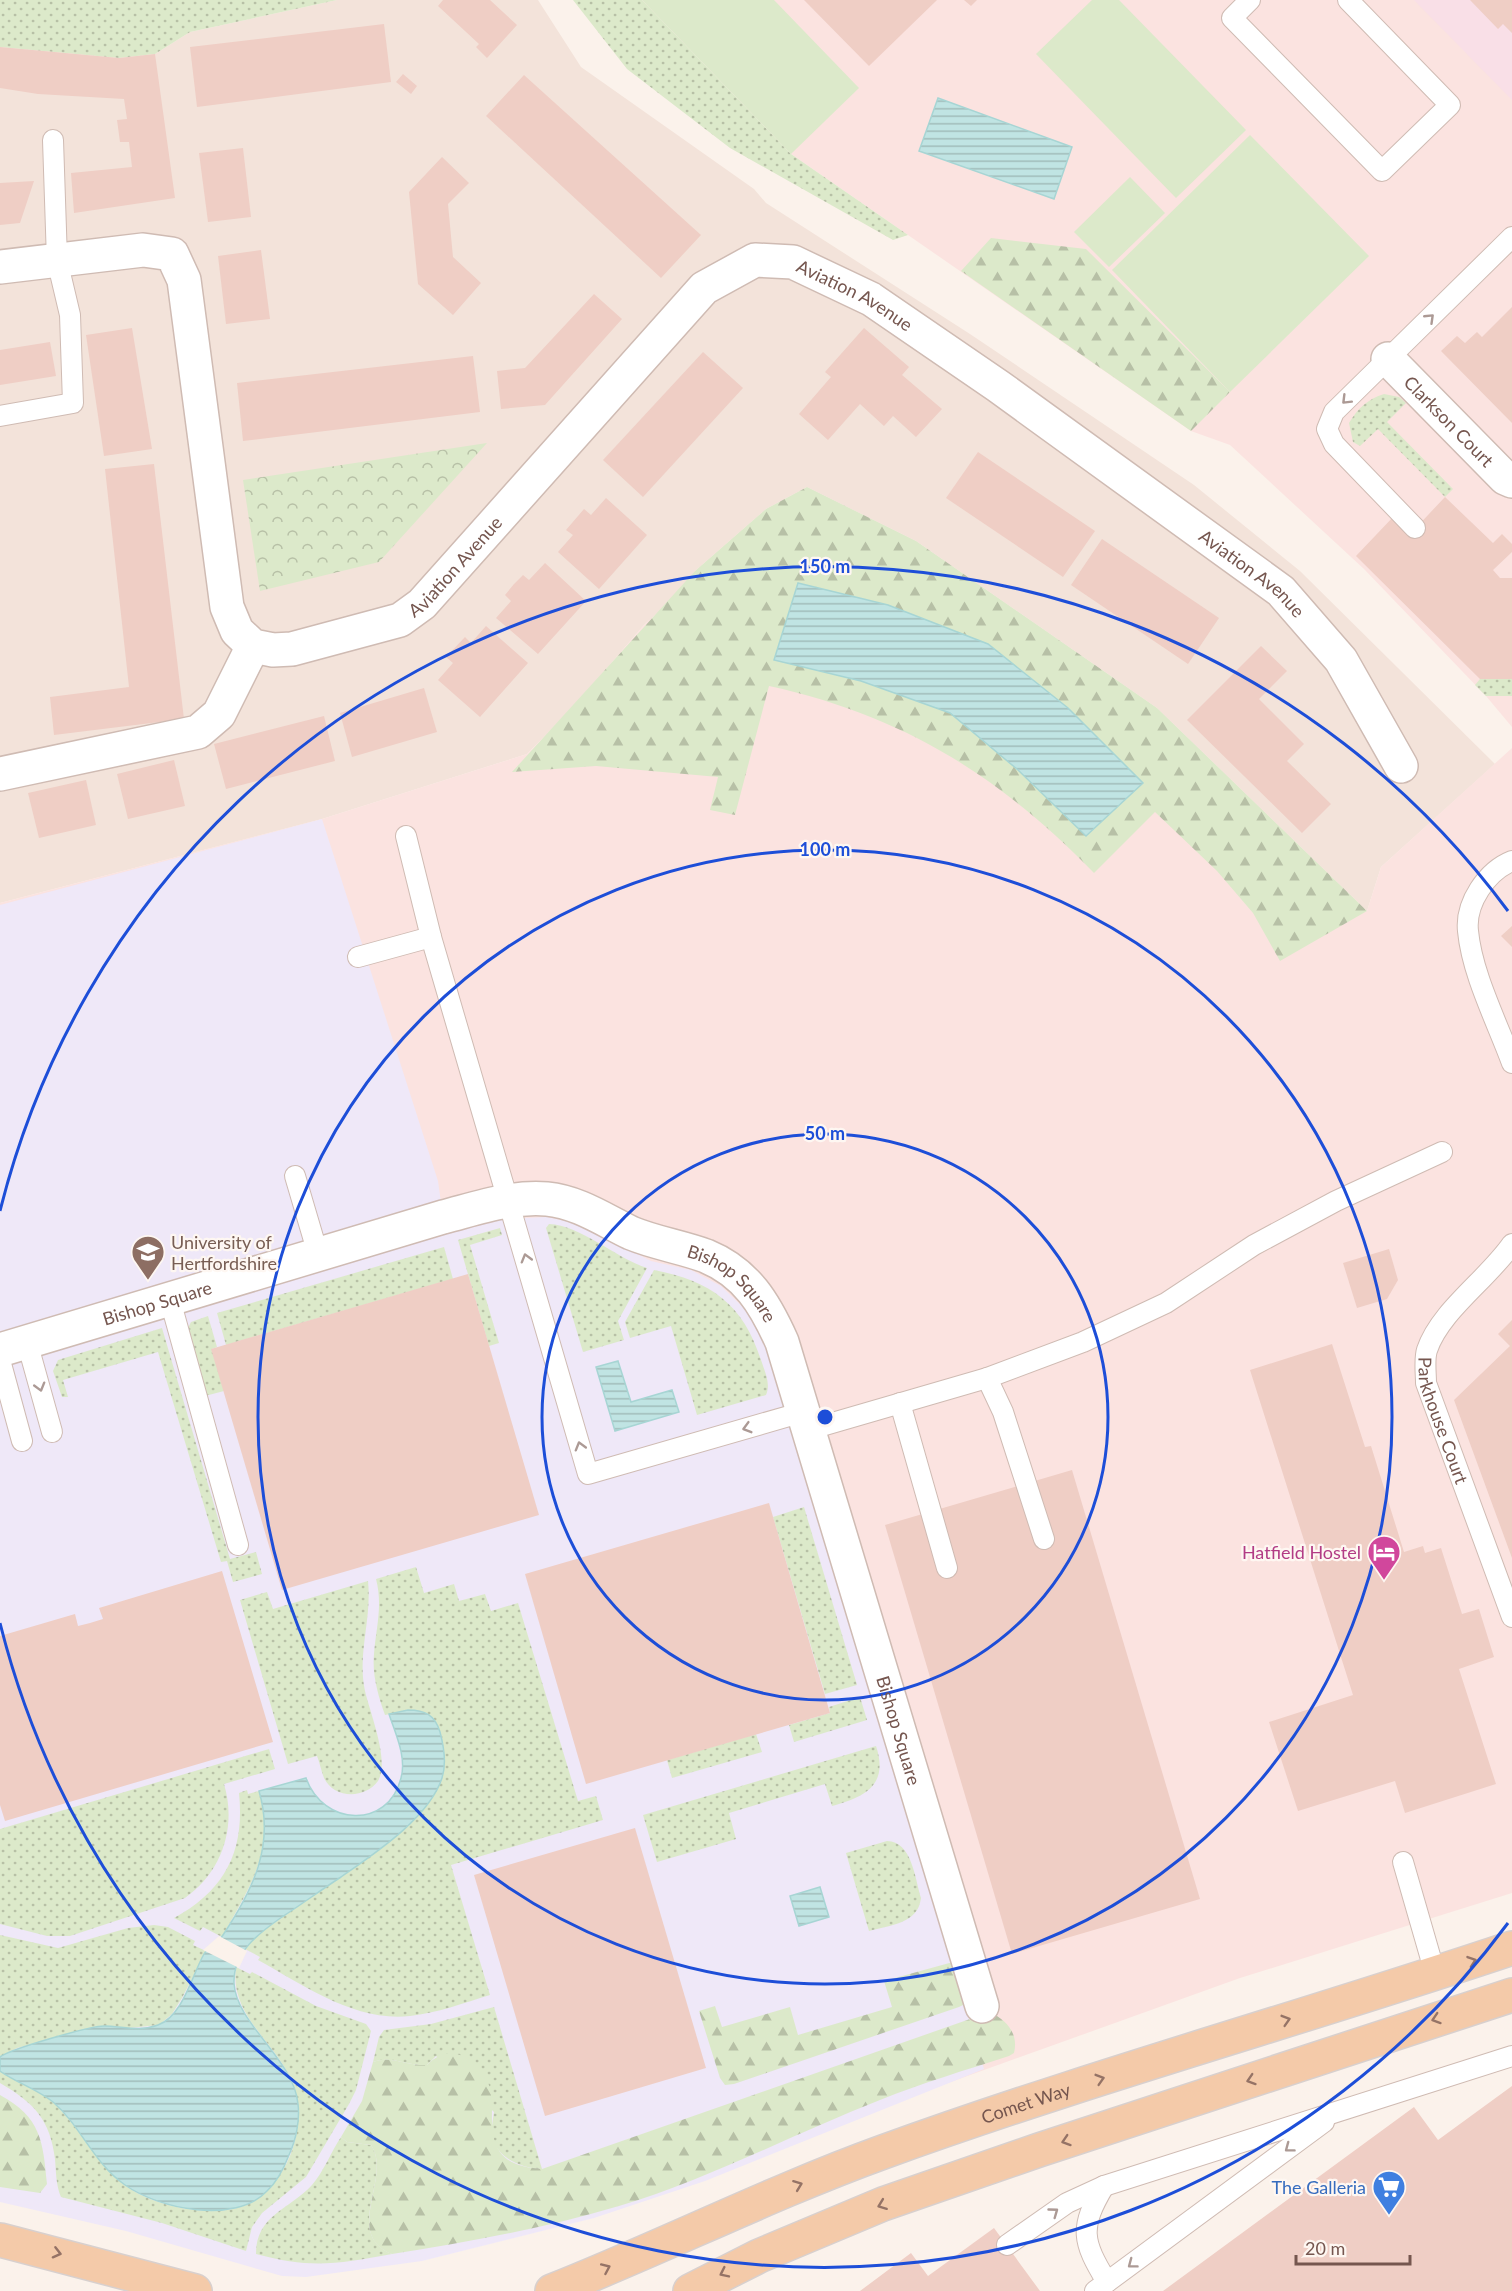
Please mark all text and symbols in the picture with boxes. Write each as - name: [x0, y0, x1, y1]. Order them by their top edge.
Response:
- street label: Aviation Avenue: [793, 254, 917, 335]
- one-way arrow: [1423, 314, 1433, 325]
- street label: Clarkson Court: [1400, 371, 1499, 471]
- one-way arrow: [1343, 392, 1354, 403]
- street label: Aviation Avenue: [404, 511, 506, 621]
- street label: Aviation Avenue: [1195, 525, 1310, 622]
- text: 150 m: [800, 555, 850, 577]
- text: 100 m: [800, 838, 850, 860]
- text: 50 m: [805, 1122, 845, 1144]
- place label: University of Hertfordshire: [171, 1231, 277, 1274]
- school or university icon: University of Hertfordshire: [130, 1234, 166, 1281]
- street label: Bishop Square: [685, 1240, 781, 1326]
- one-way arrow: [520, 1254, 533, 1264]
- street label: Bishop Square: [100, 1276, 214, 1330]
- street label: Parkhouse Court: [1414, 1357, 1473, 1487]
- one-way arrow: [33, 1381, 45, 1392]
- centre of rings: [815, 1407, 835, 1427]
- one-way arrow: [742, 1421, 753, 1433]
- one-way arrow: [575, 1441, 587, 1452]
- hotel icon: Hatfield Hostel: [1366, 1534, 1402, 1581]
- place label: Hatfield Hostel: [1242, 1541, 1361, 1563]
- street label: Bishop Square: [872, 1673, 926, 1788]
- one-way arrow: [1466, 1956, 1477, 1968]
- one-way arrow: [1431, 2012, 1442, 2025]
- one-way arrow: [1280, 2015, 1291, 2027]
- one-way arrow: [1246, 2073, 1257, 2085]
- one-way arrow: [1094, 2074, 1105, 2086]
- street label: Comet Way: [978, 2078, 1074, 2128]
- one-way arrow: [1061, 2133, 1072, 2146]
- one-way arrow: [1284, 2140, 1295, 2151]
- supermarket icon: The Galleria: [1371, 2169, 1407, 2216]
- place label: The Galleria: [1272, 2176, 1366, 2198]
- one-way arrow: [792, 2180, 802, 2193]
- one-way arrow: [877, 2198, 888, 2210]
- one-way arrow: [1047, 2208, 1058, 2219]
- scale bar: [1296, 2228, 1410, 2266]
- text: 20 m: [1305, 2237, 1345, 2259]
- one-way arrow: [52, 2246, 62, 2259]
- one-way arrow: [1128, 2256, 1139, 2267]
- one-way arrow: [599, 2263, 610, 2275]
- one-way arrow: [720, 2266, 730, 2277]

